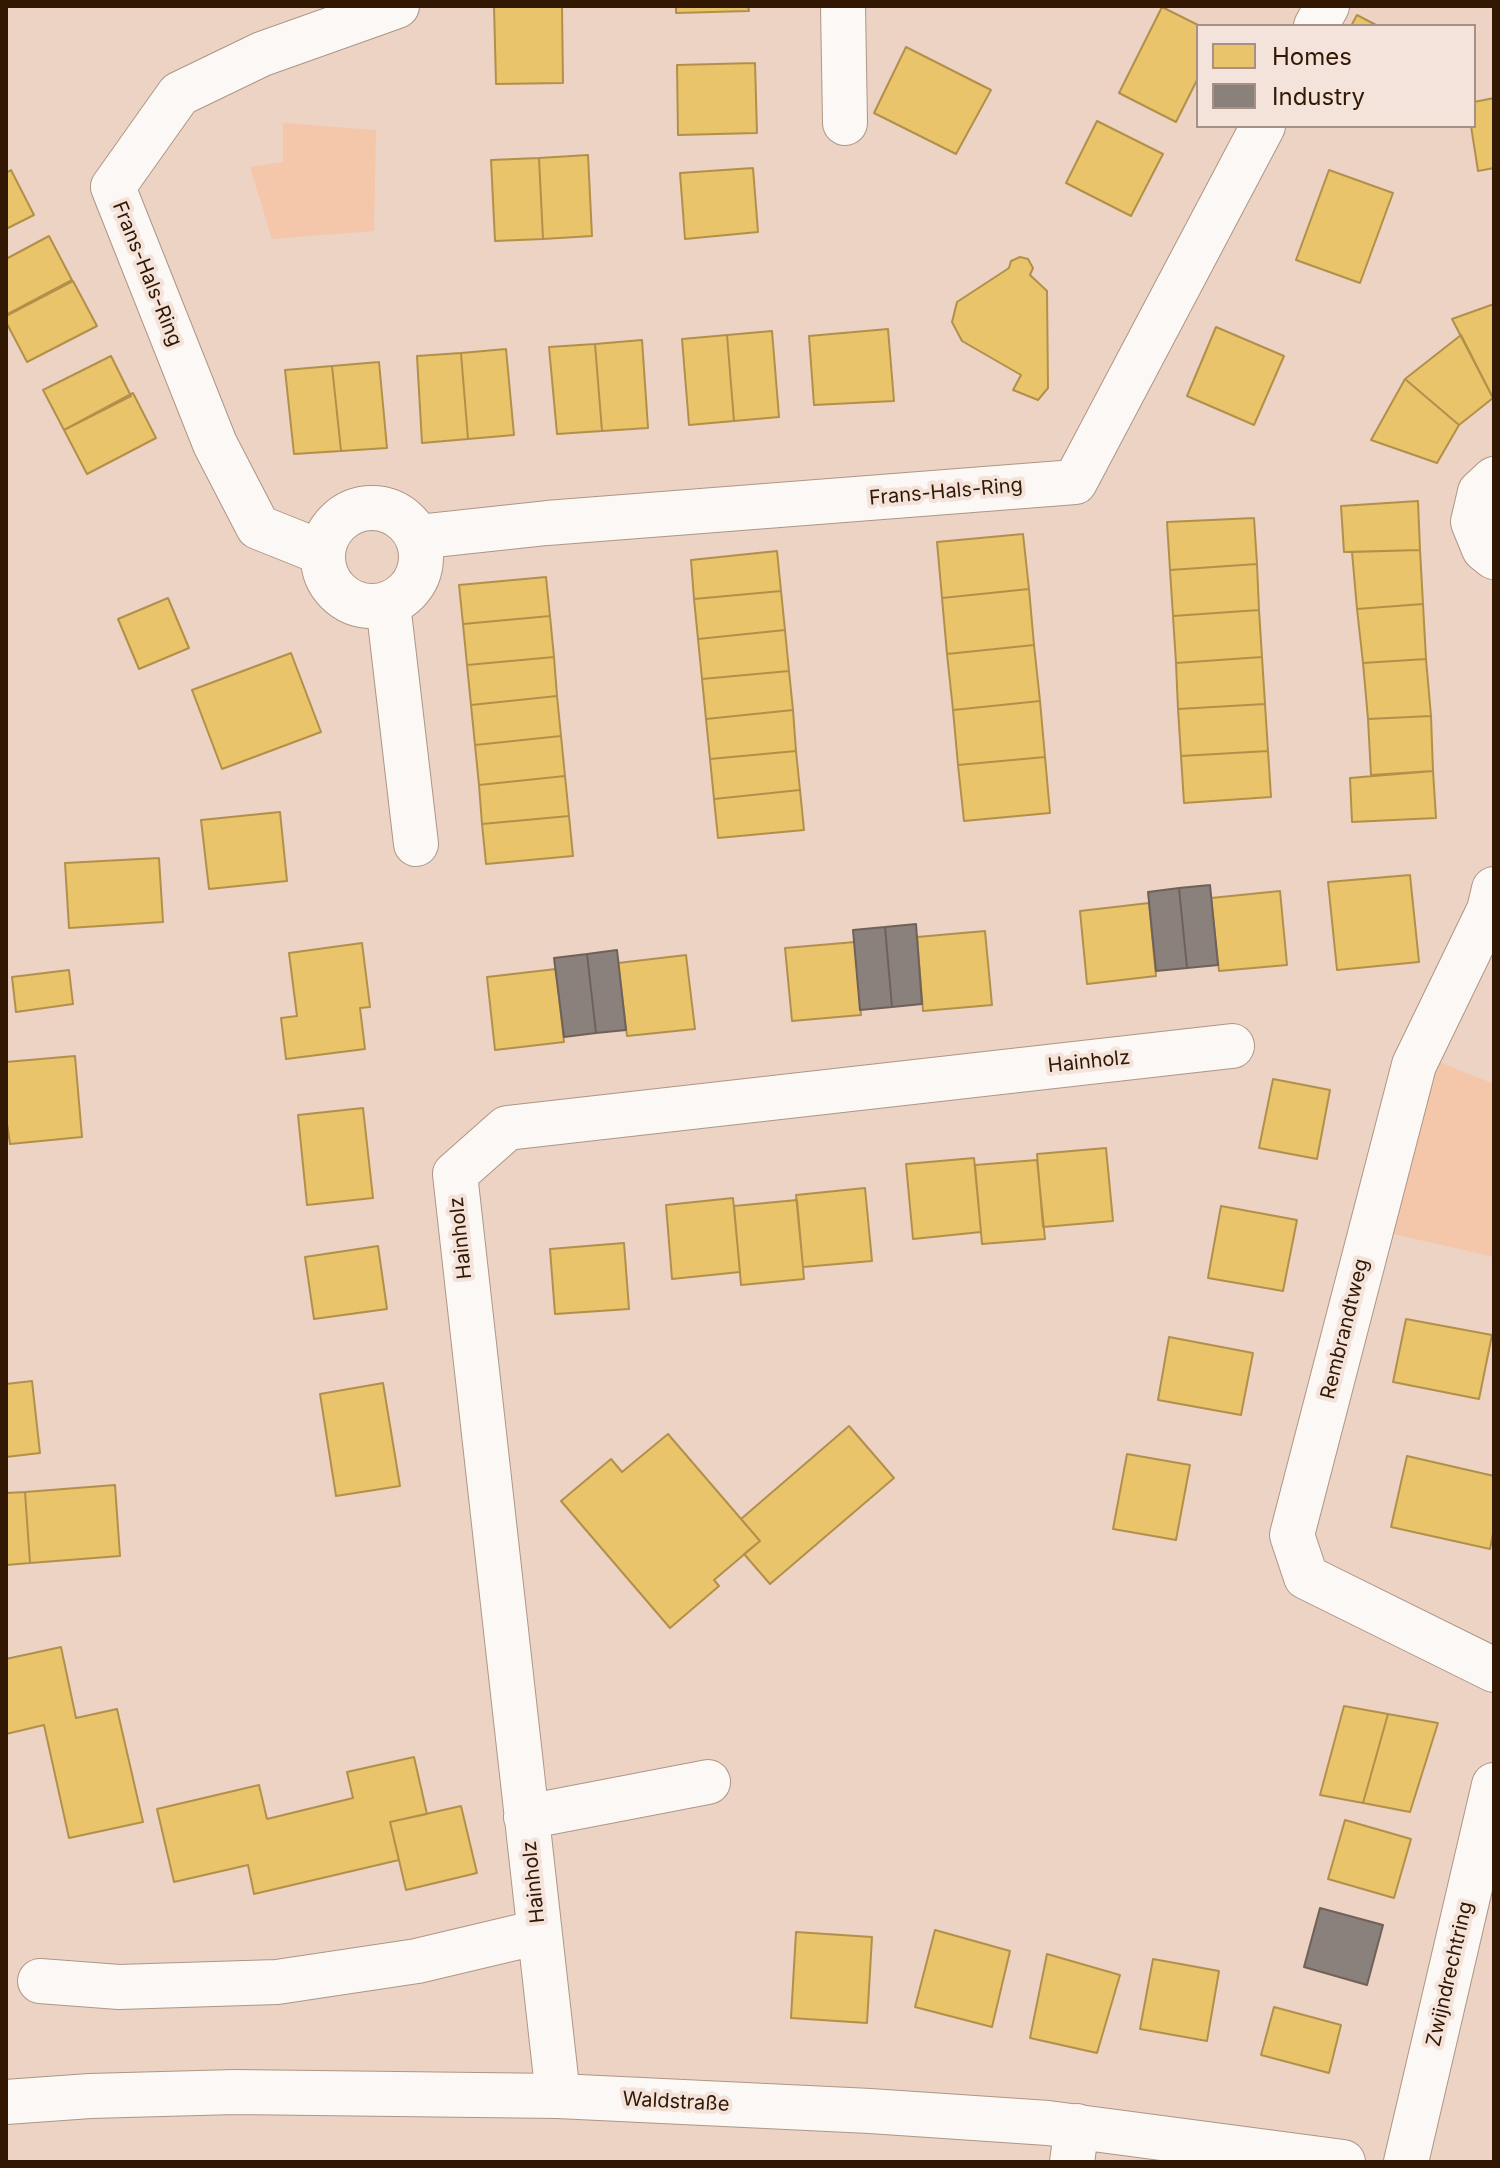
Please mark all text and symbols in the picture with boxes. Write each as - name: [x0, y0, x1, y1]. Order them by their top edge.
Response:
- legend: [1196, 24, 1476, 128]
- text: Homes: [1272, 42, 1352, 71]
- text: Industry: [1272, 82, 1365, 111]
- street label: Frans-Hals-Ring: [107, 198, 187, 350]
- street label: Frans-Hals-Ring: [868, 473, 1024, 511]
- street label: Hainholz: [1047, 1046, 1131, 1078]
- street label: Hainholz: [445, 1196, 477, 1280]
- street label: Rembrandtweg: [1316, 1256, 1374, 1402]
- street label: Hainholz: [518, 1840, 550, 1924]
- street label: Zwijndrechtring: [1422, 1899, 1478, 2049]
- street label: Waldstraße: [622, 2087, 730, 2117]

